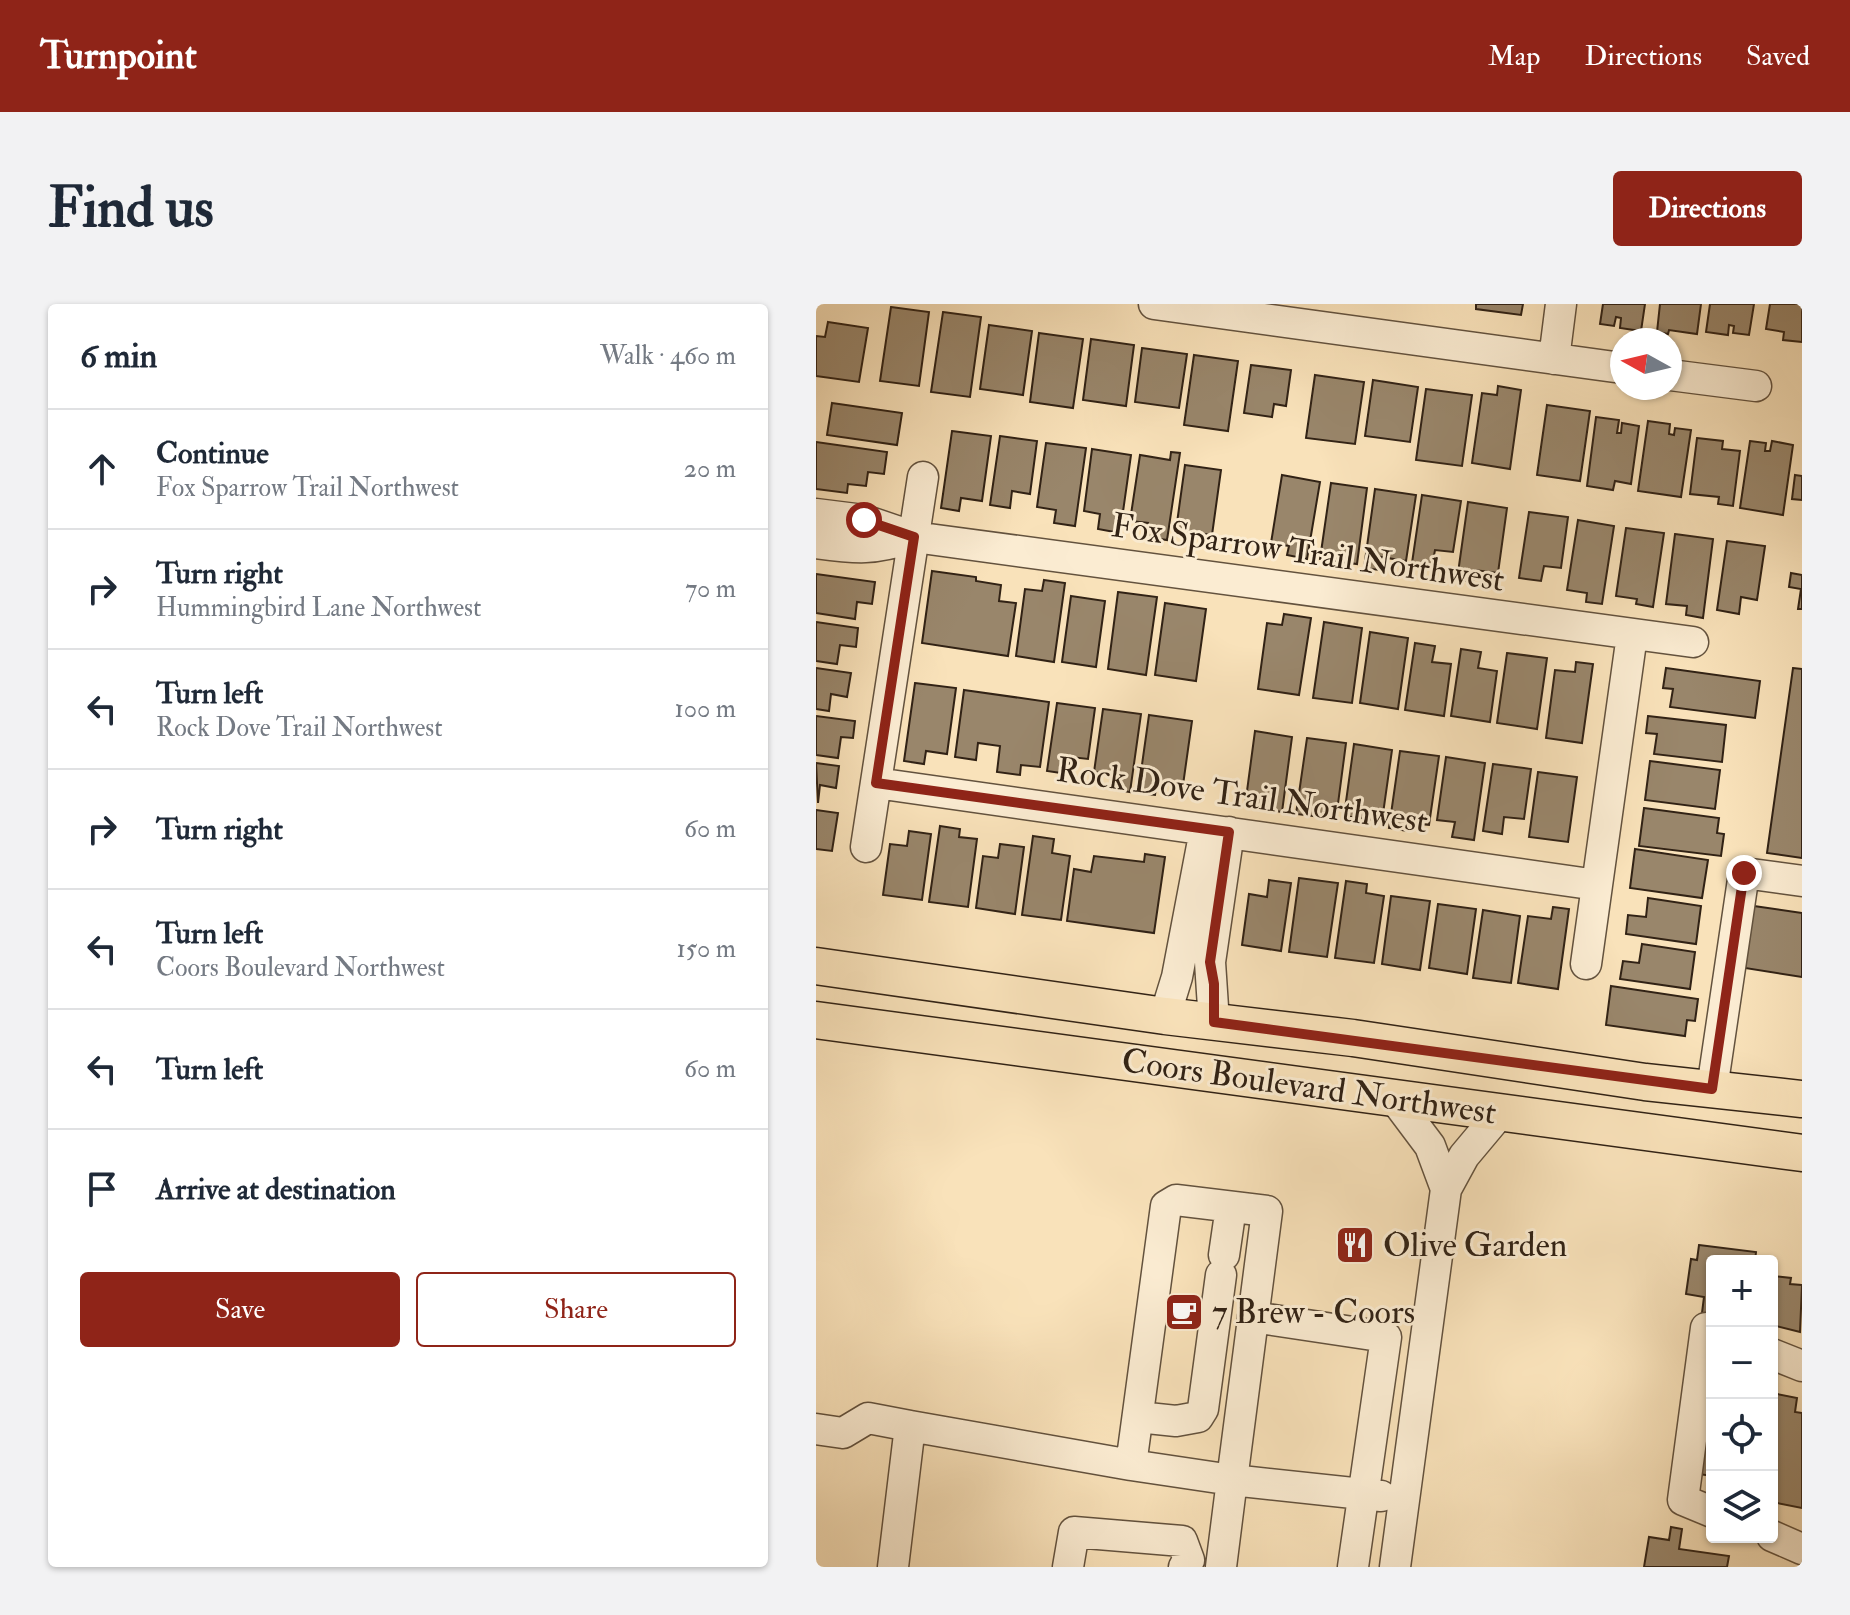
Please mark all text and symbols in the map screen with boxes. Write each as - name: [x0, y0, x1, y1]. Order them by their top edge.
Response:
- text: Turnpoint: [40, 32, 197, 80]
- text: Map: [1488, 39, 1541, 74]
- text: Directions: [1585, 39, 1702, 74]
- text: Saved: [1746, 39, 1810, 74]
- button: Directions: [1613, 171, 1802, 246]
- text: Find us: [48, 173, 214, 244]
- north arrow: [1610, 328, 1682, 400]
- text: 6 min: [80, 335, 157, 378]
- text: Walk · 460 m: [600, 340, 736, 372]
- text: Continue: [156, 435, 269, 472]
- icon: ahead: [80, 447, 124, 491]
- text: 20 m: [684, 453, 736, 485]
- text: Fox Sparrow Trail Northwest: [156, 472, 459, 504]
- route start: [846, 502, 882, 538]
- street label: Fox Sparrow Trail Northwest: [1109, 504, 1507, 602]
- text: Turn right: [156, 555, 283, 592]
- icon: right: [80, 567, 124, 611]
- text: 70 m: [685, 573, 736, 605]
- text: Hummingbird Lane Northwest: [156, 592, 481, 624]
- text: Turn left: [156, 675, 263, 712]
- icon: left: [80, 687, 124, 731]
- text: 100 m: [675, 693, 736, 725]
- text: Rock Dove Trail Northwest: [156, 712, 443, 744]
- street label: Rock Dove Trail Northwest: [1053, 749, 1431, 843]
- icon: right: [80, 807, 124, 851]
- text: Turn right: [156, 811, 283, 848]
- text: 60 m: [684, 813, 736, 845]
- route end: [1726, 855, 1762, 891]
- text: Turn left: [156, 915, 263, 952]
- icon: left: [80, 927, 124, 971]
- text: 150 m: [677, 933, 736, 965]
- text: Coors Boulevard Northwest: [156, 952, 445, 984]
- street label: Coors Boulevard Northwest: [1119, 1039, 1499, 1135]
- icon: left: [80, 1047, 124, 1091]
- text: Turn left: [156, 1051, 263, 1088]
- text: 60 m: [684, 1053, 736, 1085]
- icon: arrive: [80, 1167, 124, 1211]
- text: Arrive at destination: [156, 1171, 396, 1208]
- restaurant icon: Olive Garden: [1334, 1224, 1376, 1266]
- place label: Olive Garden: [1383, 1224, 1567, 1267]
- map controls: [1706, 1255, 1778, 1543]
- button: +: [1706, 1255, 1778, 1327]
- button: Save: [80, 1272, 400, 1347]
- button: Share: [416, 1272, 736, 1347]
- cafe icon: 7 Brew - Coors: [1163, 1291, 1205, 1333]
- place label: 7 Brew - Coors: [1212, 1291, 1415, 1334]
- button: −: [1706, 1327, 1778, 1399]
- button: locate: [1706, 1399, 1778, 1471]
- button: layers: [1706, 1471, 1778, 1543]

